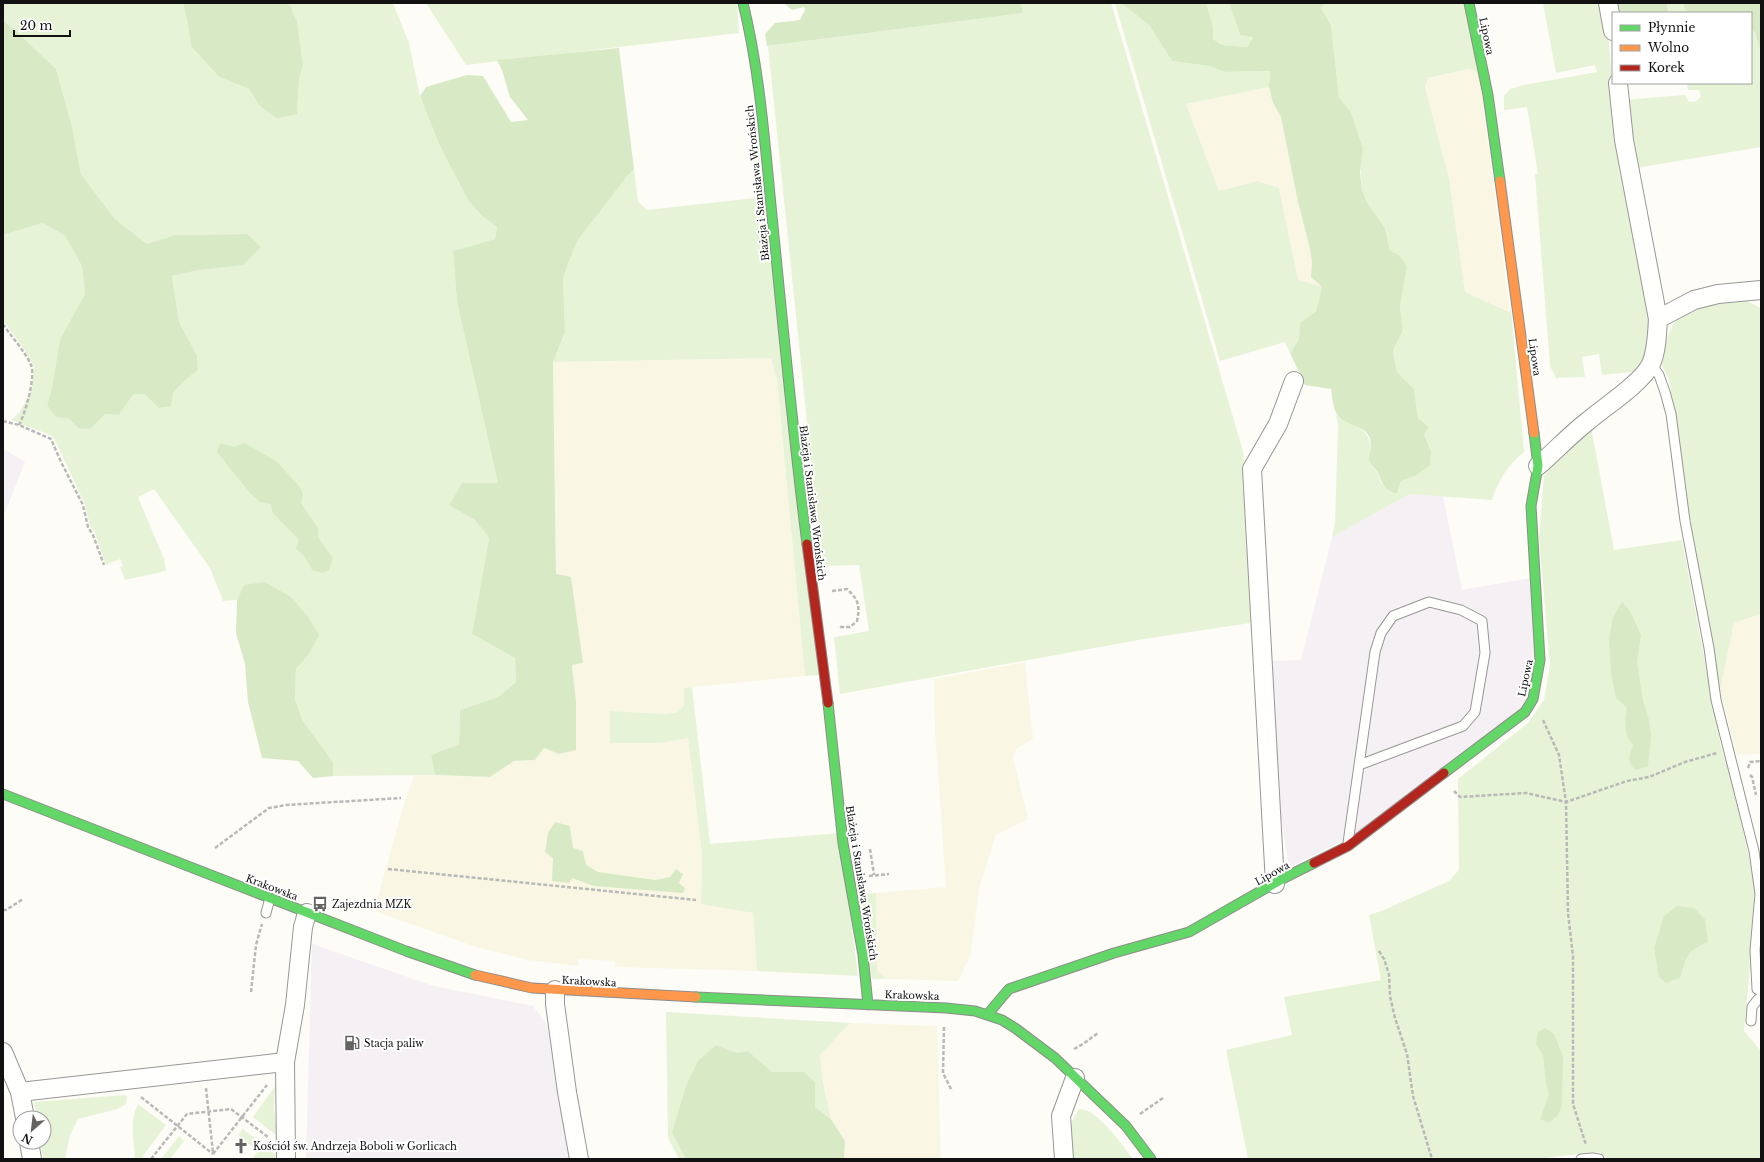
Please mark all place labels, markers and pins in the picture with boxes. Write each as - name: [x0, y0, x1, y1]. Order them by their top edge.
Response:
- bus stop icon: Zajezdnia MZK: [311, 895, 329, 913]
- place label: Zajezdnia MZK: [332, 898, 412, 911]
- fuel station icon: Stacja paliw: [343, 1034, 361, 1052]
- place label: Stacja paliw: [364, 1037, 424, 1050]
- church icon: Kościół św. Andrzeja Boboli w Gorlicach: [232, 1137, 250, 1155]
- place label: Kościół św. Andrzeja Boboli w Gorlicach: [253, 1140, 457, 1153]

